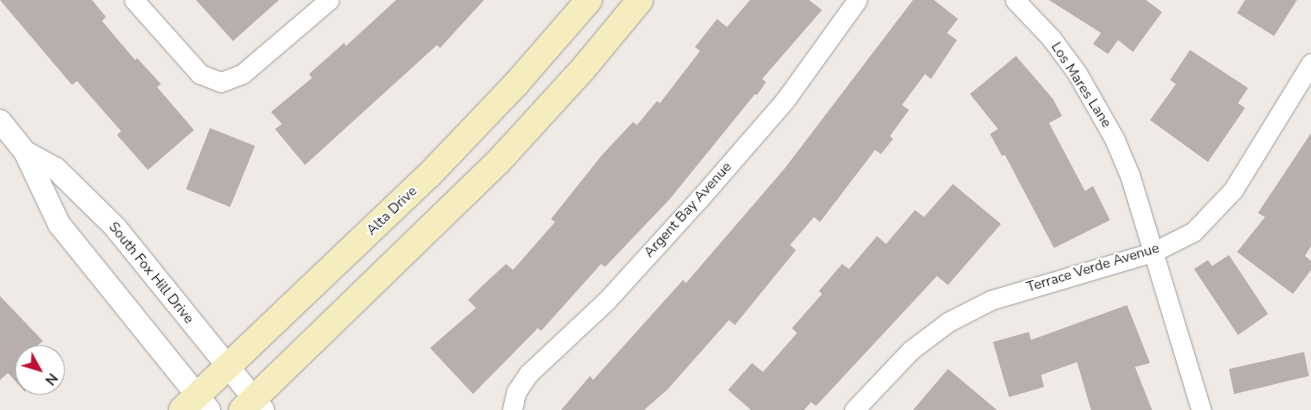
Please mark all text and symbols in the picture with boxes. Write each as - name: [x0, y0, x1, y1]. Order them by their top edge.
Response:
- street label: Los Mares Lane: [1047, 39, 1115, 131]
- street label: Argent Bay Avenue: [641, 159, 735, 261]
- street label: Alta Drive: [363, 183, 421, 239]
- street label: South Fox Hill Drive: [105, 219, 197, 327]
- street label: Terrace Verde Avenue: [1025, 240, 1161, 296]
- north arrow: [15, 345, 65, 395]
- text: N: [41, 369, 62, 389]

